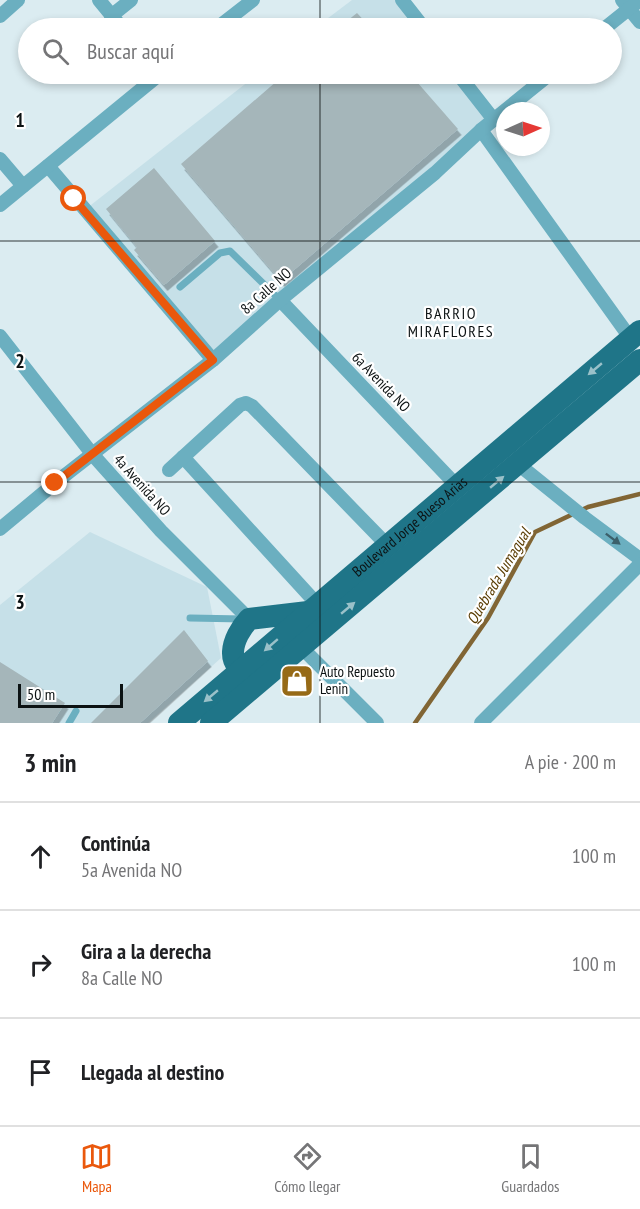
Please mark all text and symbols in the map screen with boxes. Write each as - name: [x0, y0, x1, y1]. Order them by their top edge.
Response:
- search box: [18, 18, 622, 84]
- icon: search: [39, 35, 72, 68]
- text: Buscar aquí: [87, 37, 174, 65]
- north arrow: [496, 102, 550, 156]
- text: 1: [15, 107, 25, 133]
- route start: [60, 185, 86, 211]
- street label: 8a Calle NO: [236, 263, 295, 318]
- district label: BARRIO MIRAFLORES: [408, 303, 494, 341]
- text: 2: [15, 348, 25, 374]
- street label: 6a Avenida NO: [348, 348, 415, 416]
- one-way arrow: [588, 362, 603, 375]
- street label: 4a Avenida NO: [110, 450, 175, 519]
- route end: [41, 469, 67, 495]
- street label: Boulevard Jorge Bueso Arias: [348, 472, 471, 581]
- one-way arrow: [489, 476, 504, 489]
- water label: Quebrada Jumagual: [462, 523, 535, 628]
- one-way arrow: [605, 532, 620, 544]
- text: 3: [15, 589, 25, 615]
- one-way arrow: [340, 601, 356, 614]
- one-way arrow: [264, 638, 279, 651]
- place label: Auto Repuesto Lenin: [320, 662, 395, 698]
- shop icon: Auto Repuesto Lenin: [279, 663, 315, 699]
- scale bar: [18, 681, 123, 708]
- text: 50 m: [27, 684, 55, 704]
- one-way arrow: [204, 689, 219, 702]
- text: 3 min: [24, 746, 77, 779]
- text: A pie · 200 m: [525, 749, 616, 775]
- text: Continúa: [81, 829, 150, 857]
- icon: ahead: [24, 840, 57, 873]
- text: 100 m: [572, 843, 616, 869]
- text: 5a Avenida NO: [81, 857, 182, 883]
- text: Gira a la derecha: [81, 937, 211, 965]
- icon: right: [24, 948, 57, 981]
- text: 100 m: [572, 951, 616, 977]
- text: 8a Calle NO: [81, 965, 163, 991]
- icon: arrive: [24, 1056, 57, 1089]
- text: Llegada al destino: [81, 1058, 224, 1086]
- tab: Mapa: [80, 1140, 113, 1196]
- tab: Cómo llegar: [274, 1140, 340, 1196]
- tab: Guardados: [501, 1140, 560, 1196]

